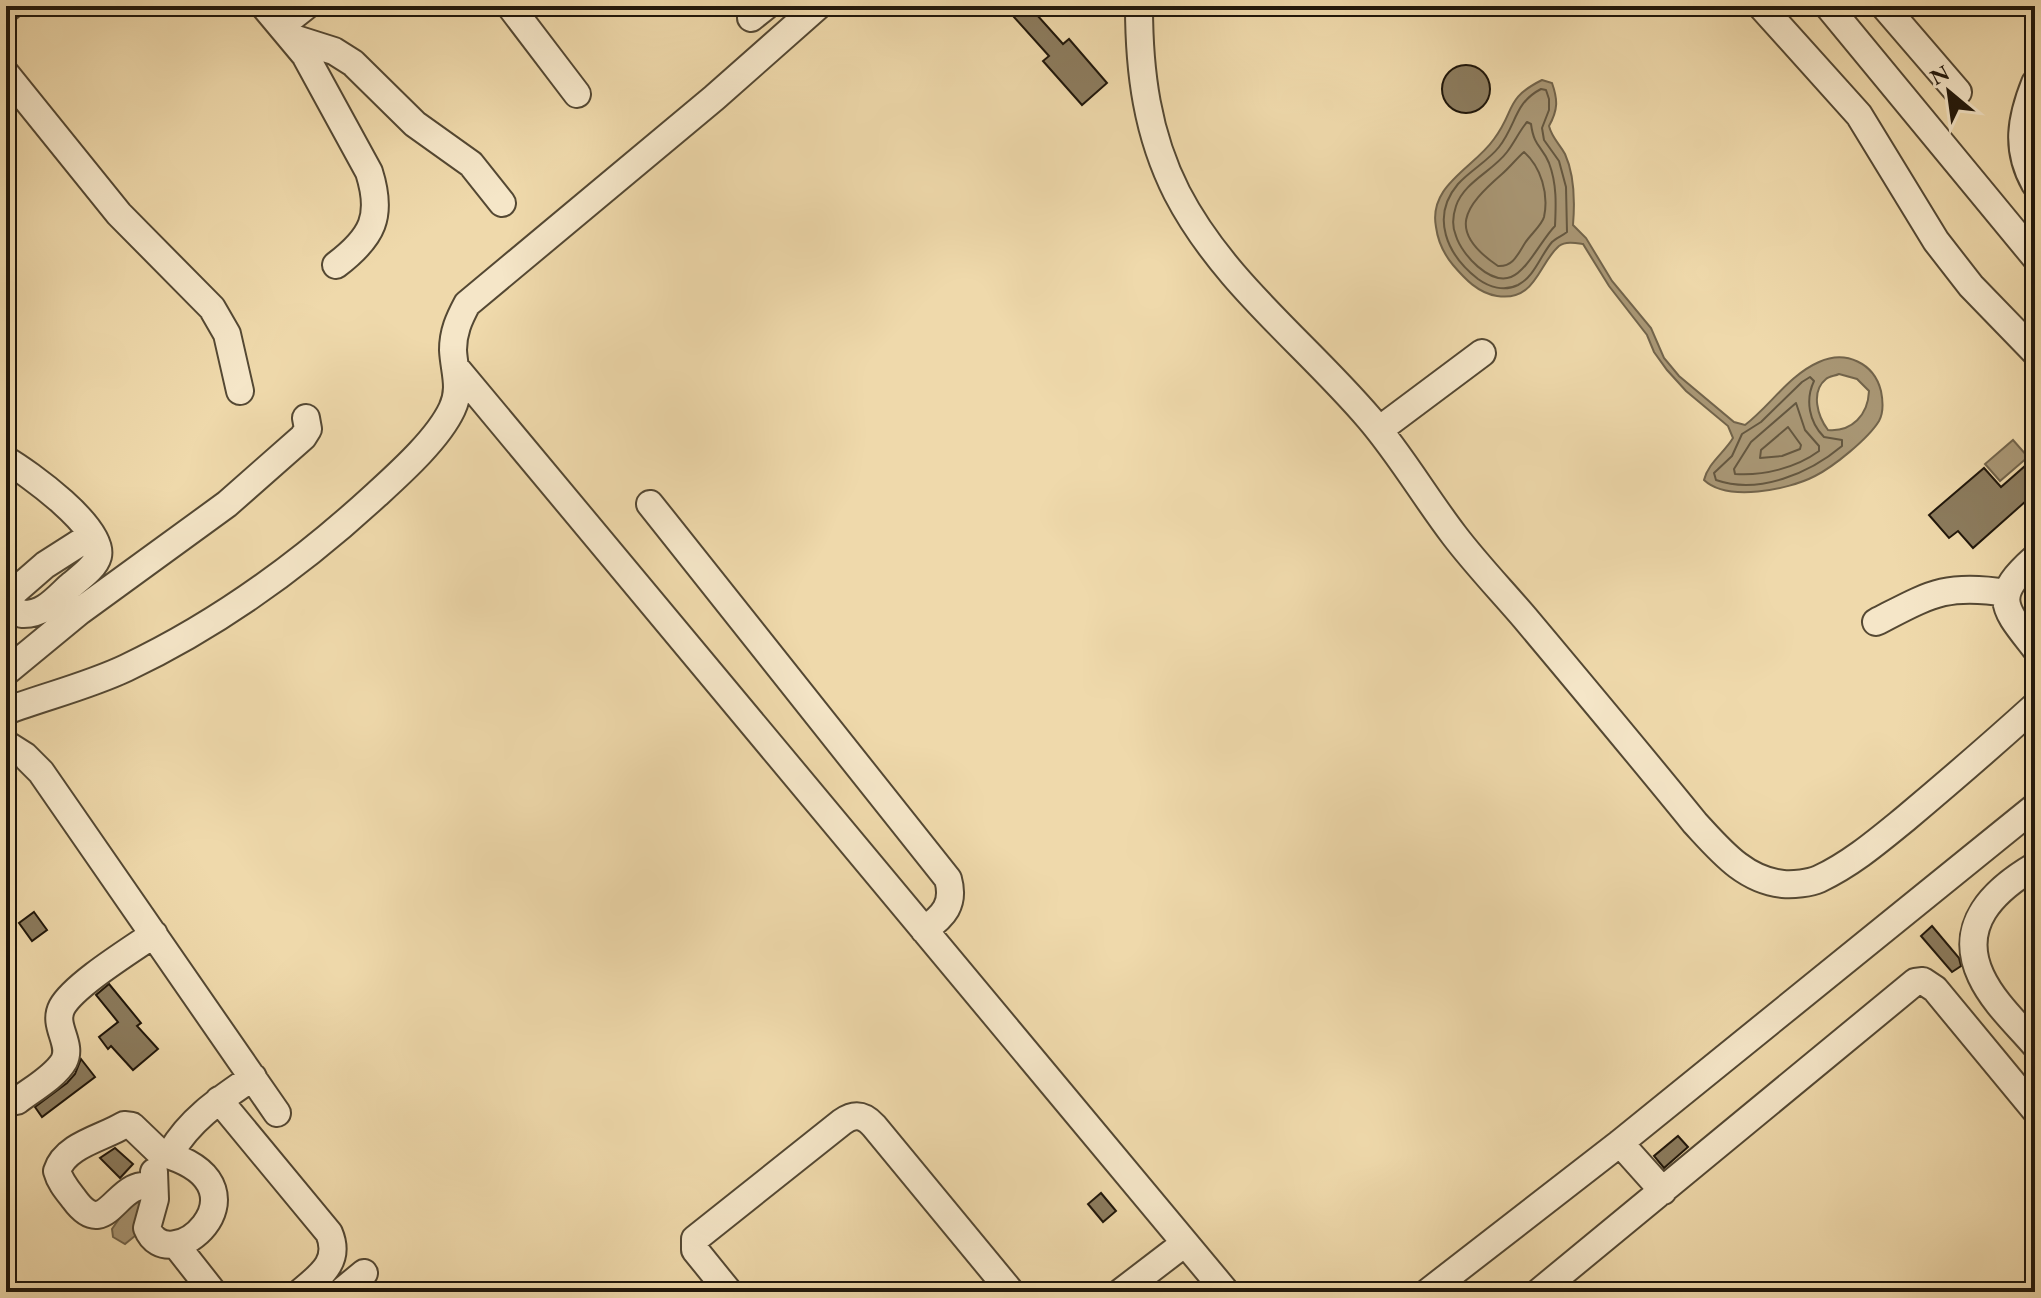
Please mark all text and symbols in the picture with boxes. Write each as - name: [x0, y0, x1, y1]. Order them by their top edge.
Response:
- north arrow: [1909, 52, 1989, 132]
- text: N: [1925, 58, 1955, 92]

